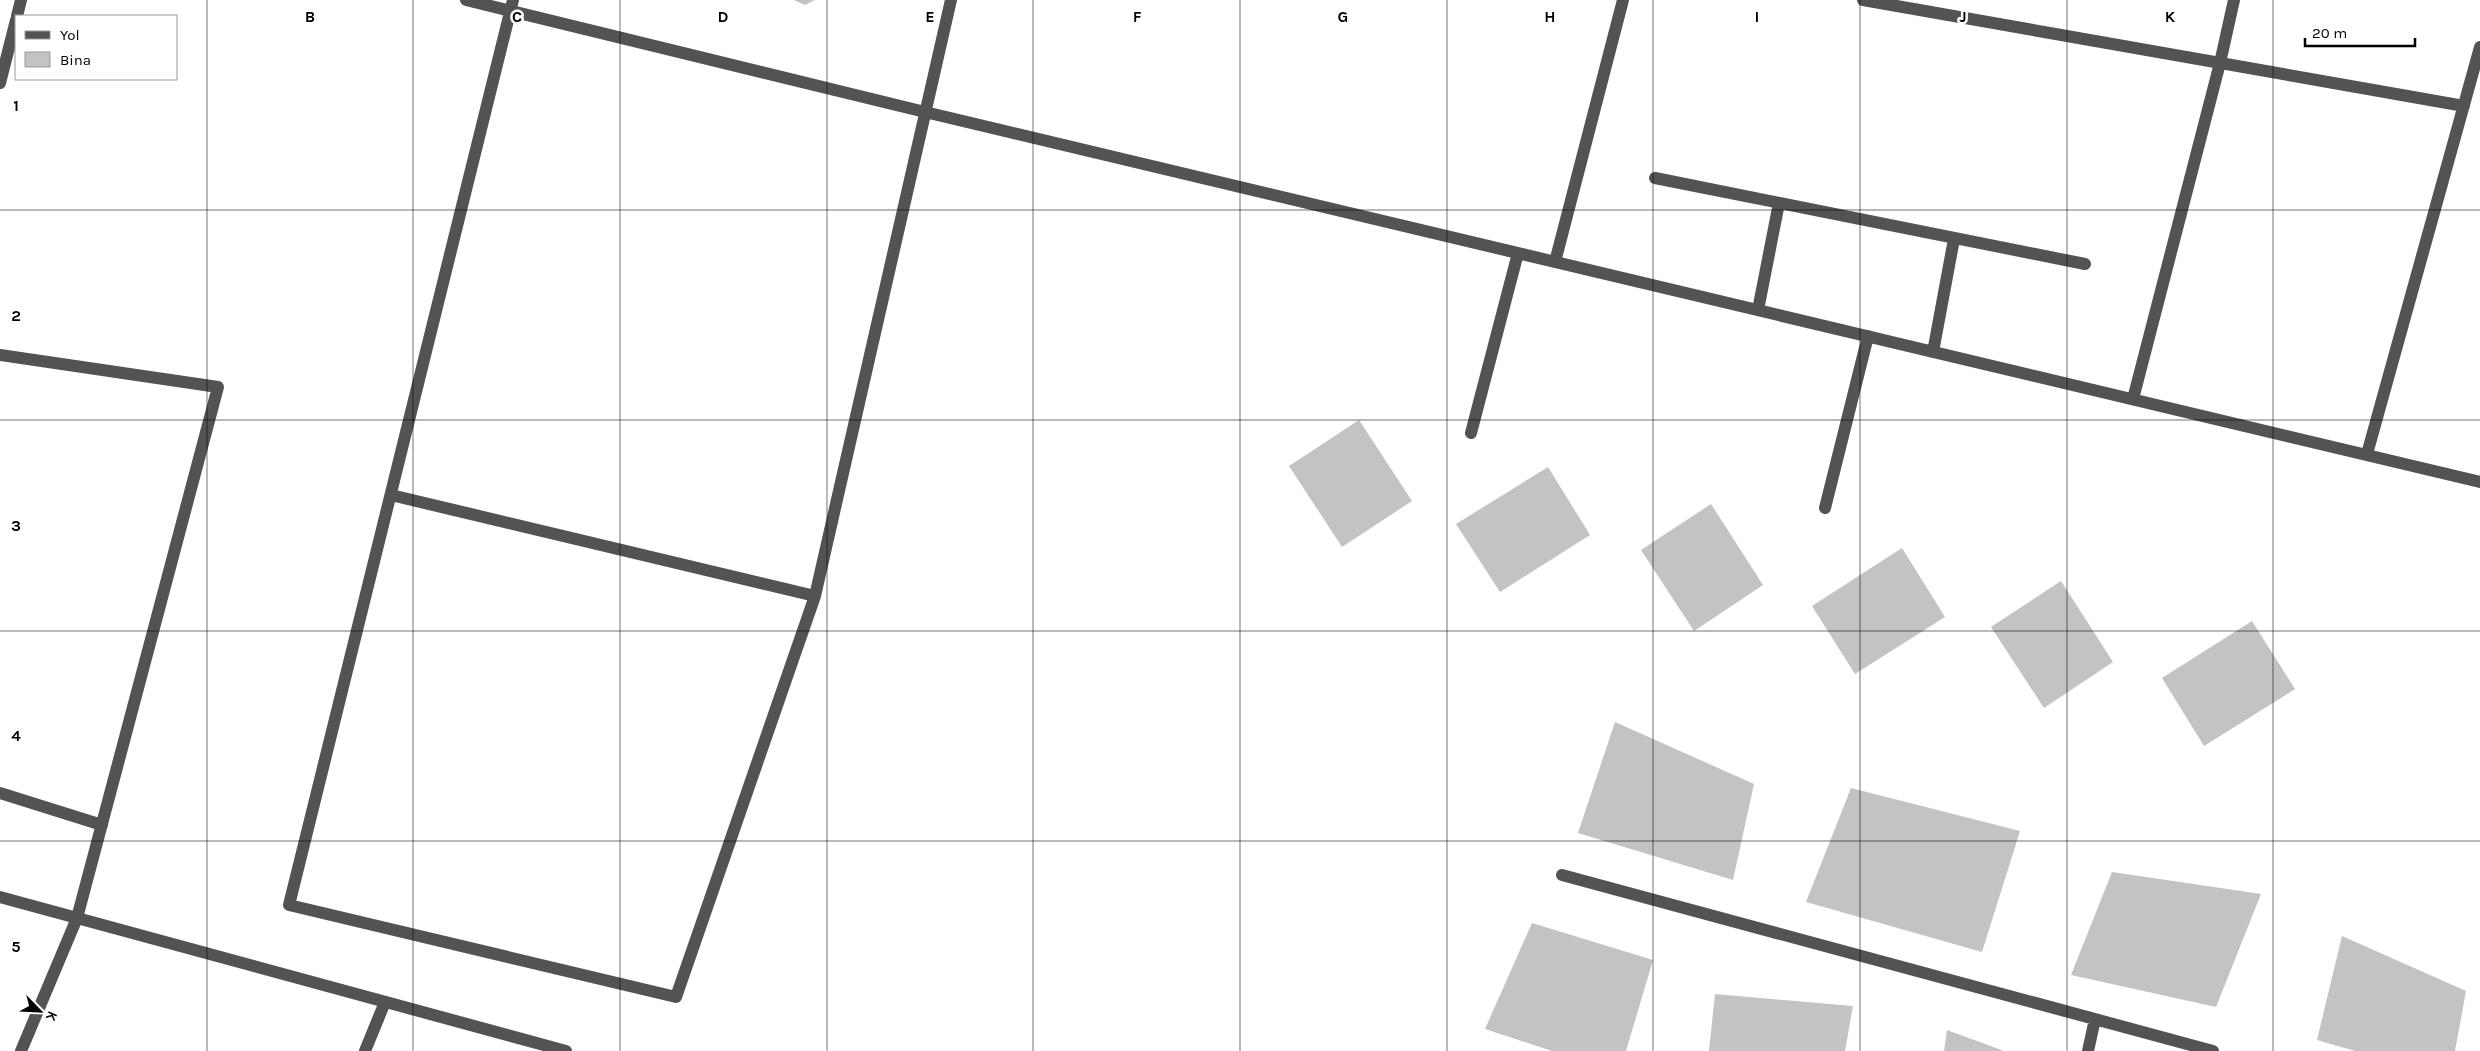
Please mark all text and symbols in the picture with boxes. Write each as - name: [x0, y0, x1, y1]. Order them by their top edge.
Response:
- text: B: [305, 7, 315, 26]
- text: C: [512, 7, 522, 26]
- text: D: [718, 7, 729, 26]
- text: E: [925, 7, 935, 26]
- text: F: [1133, 7, 1142, 26]
- text: G: [1338, 7, 1348, 26]
- text: H: [1544, 7, 1556, 26]
- text: I: [1755, 7, 1759, 26]
- text: J: [1959, 7, 1967, 26]
- text: K: [2165, 7, 2176, 26]
- legend: [15, 15, 178, 80]
- scale bar: [2305, 15, 2415, 47]
- text: 20 m: [2312, 24, 2347, 42]
- text: Yol: [60, 26, 80, 44]
- text: Bina: [60, 51, 91, 69]
- text: 1: [13, 96, 19, 115]
- text: 2: [11, 306, 21, 325]
- text: 3: [11, 516, 21, 535]
- text: 4: [11, 726, 21, 745]
- text: 5: [11, 937, 21, 956]
- north arrow: [15, 986, 65, 1036]
- text: K: [41, 1008, 61, 1024]

